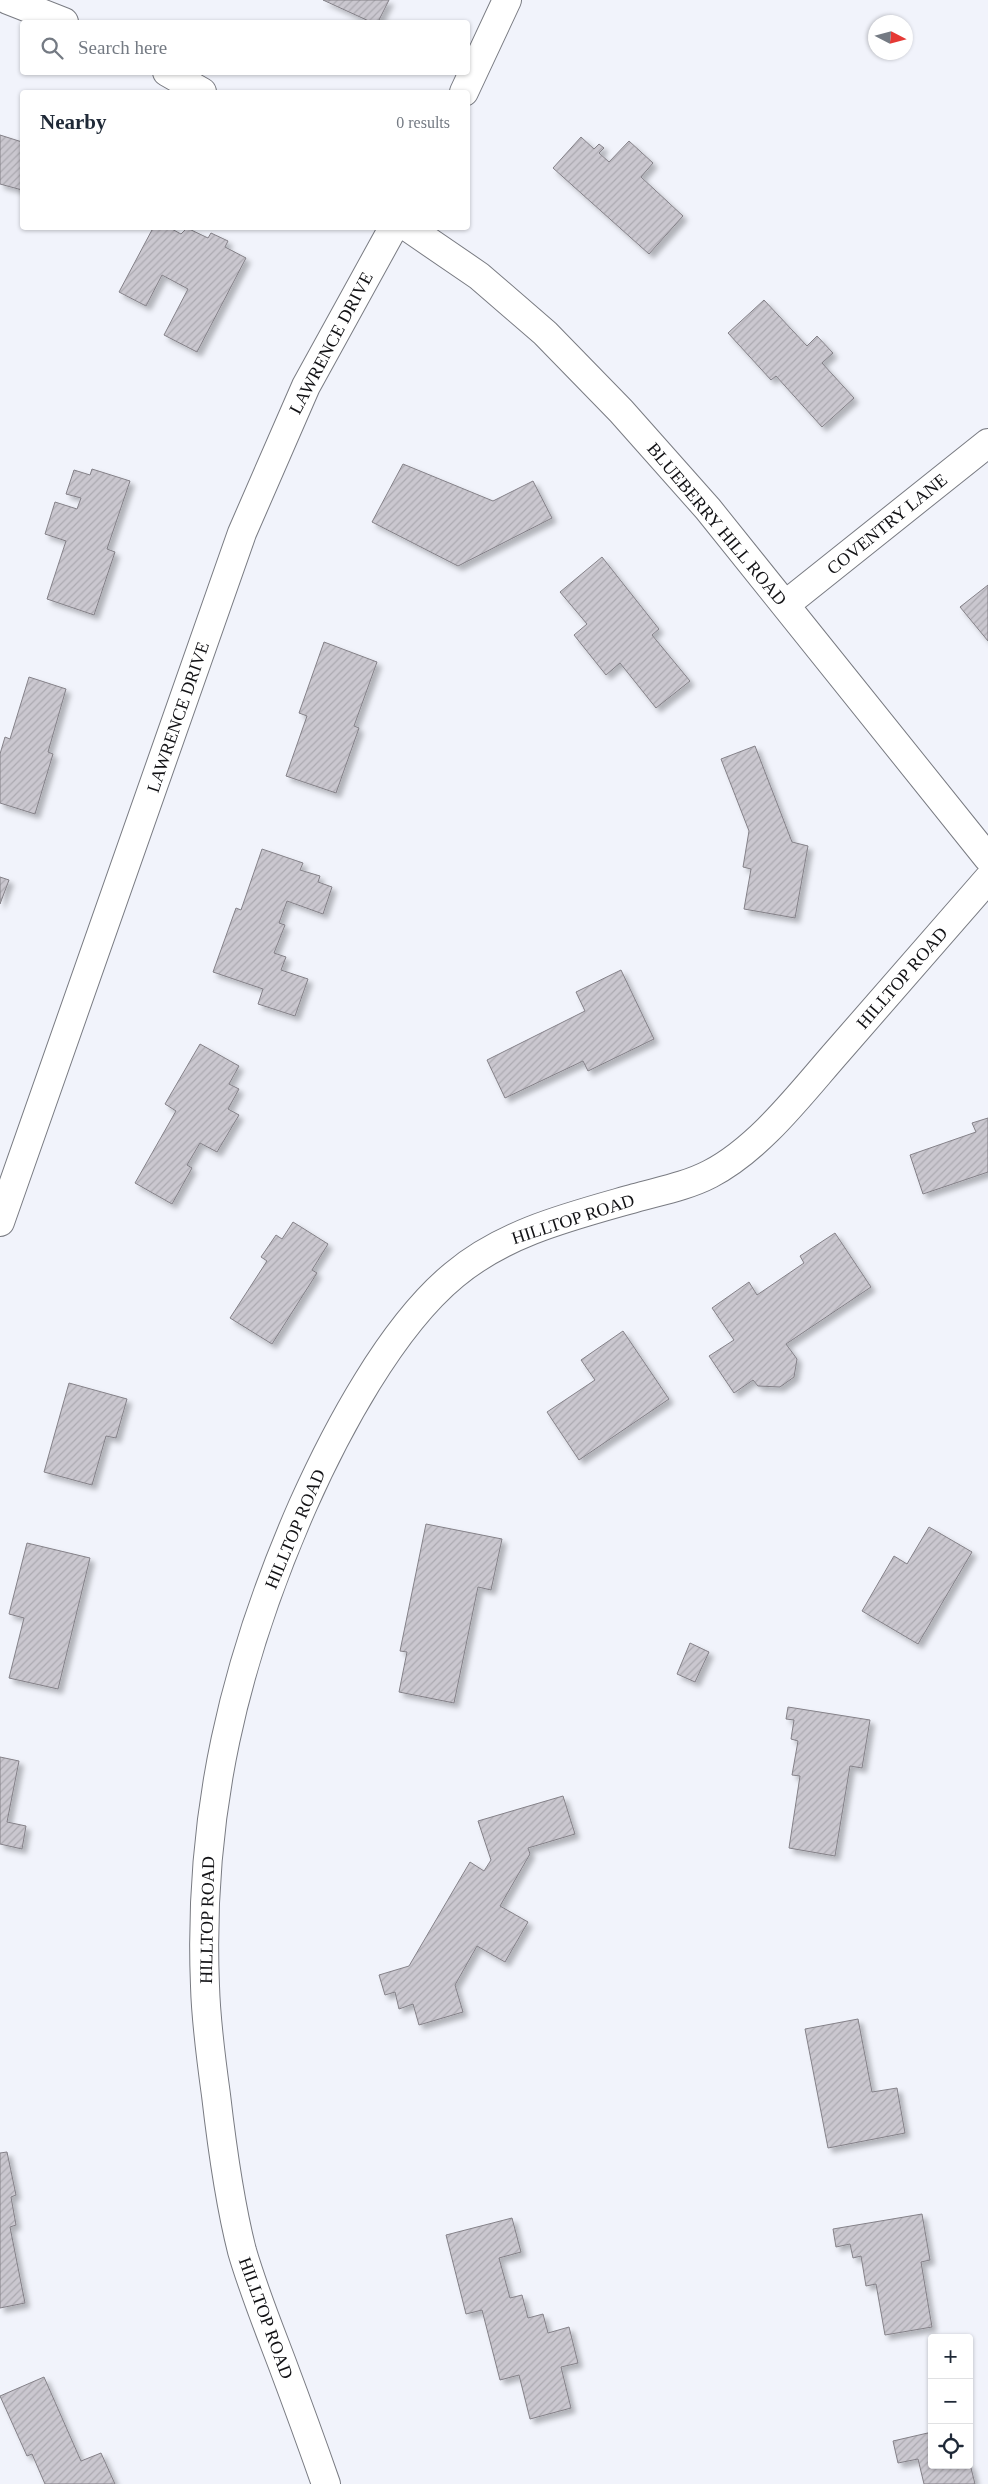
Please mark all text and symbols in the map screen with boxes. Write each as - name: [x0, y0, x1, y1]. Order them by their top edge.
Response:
- north arrow: [868, 15, 913, 60]
- search box: [20, 20, 470, 75]
- icon: search: [38, 34, 66, 62]
- text: Search here: [78, 37, 167, 58]
- text: Nearby: [40, 110, 107, 134]
- text: 0 results: [396, 114, 450, 131]
- street label: LAWRENCE DRIVE: [285, 269, 377, 417]
- street label: BLUEBERRY HILL ROAD: [643, 439, 791, 609]
- street label: COVENTRY LANE: [823, 469, 951, 579]
- street label: LAWRENCE DRIVE: [143, 639, 213, 795]
- street label: HILLTOP ROAD: [853, 923, 951, 1033]
- street label: HILLTOP ROAD: [509, 1190, 637, 1248]
- street label: HILLTOP ROAD: [261, 1466, 329, 1592]
- street label: HILLTOP ROAD: [196, 1856, 218, 1984]
- street label: HILLTOP ROAD: [235, 2255, 297, 2381]
- map controls: [928, 2334, 973, 2469]
- button: +: [928, 2334, 973, 2379]
- button: −: [928, 2379, 973, 2424]
- button: locate: [928, 2424, 973, 2469]

